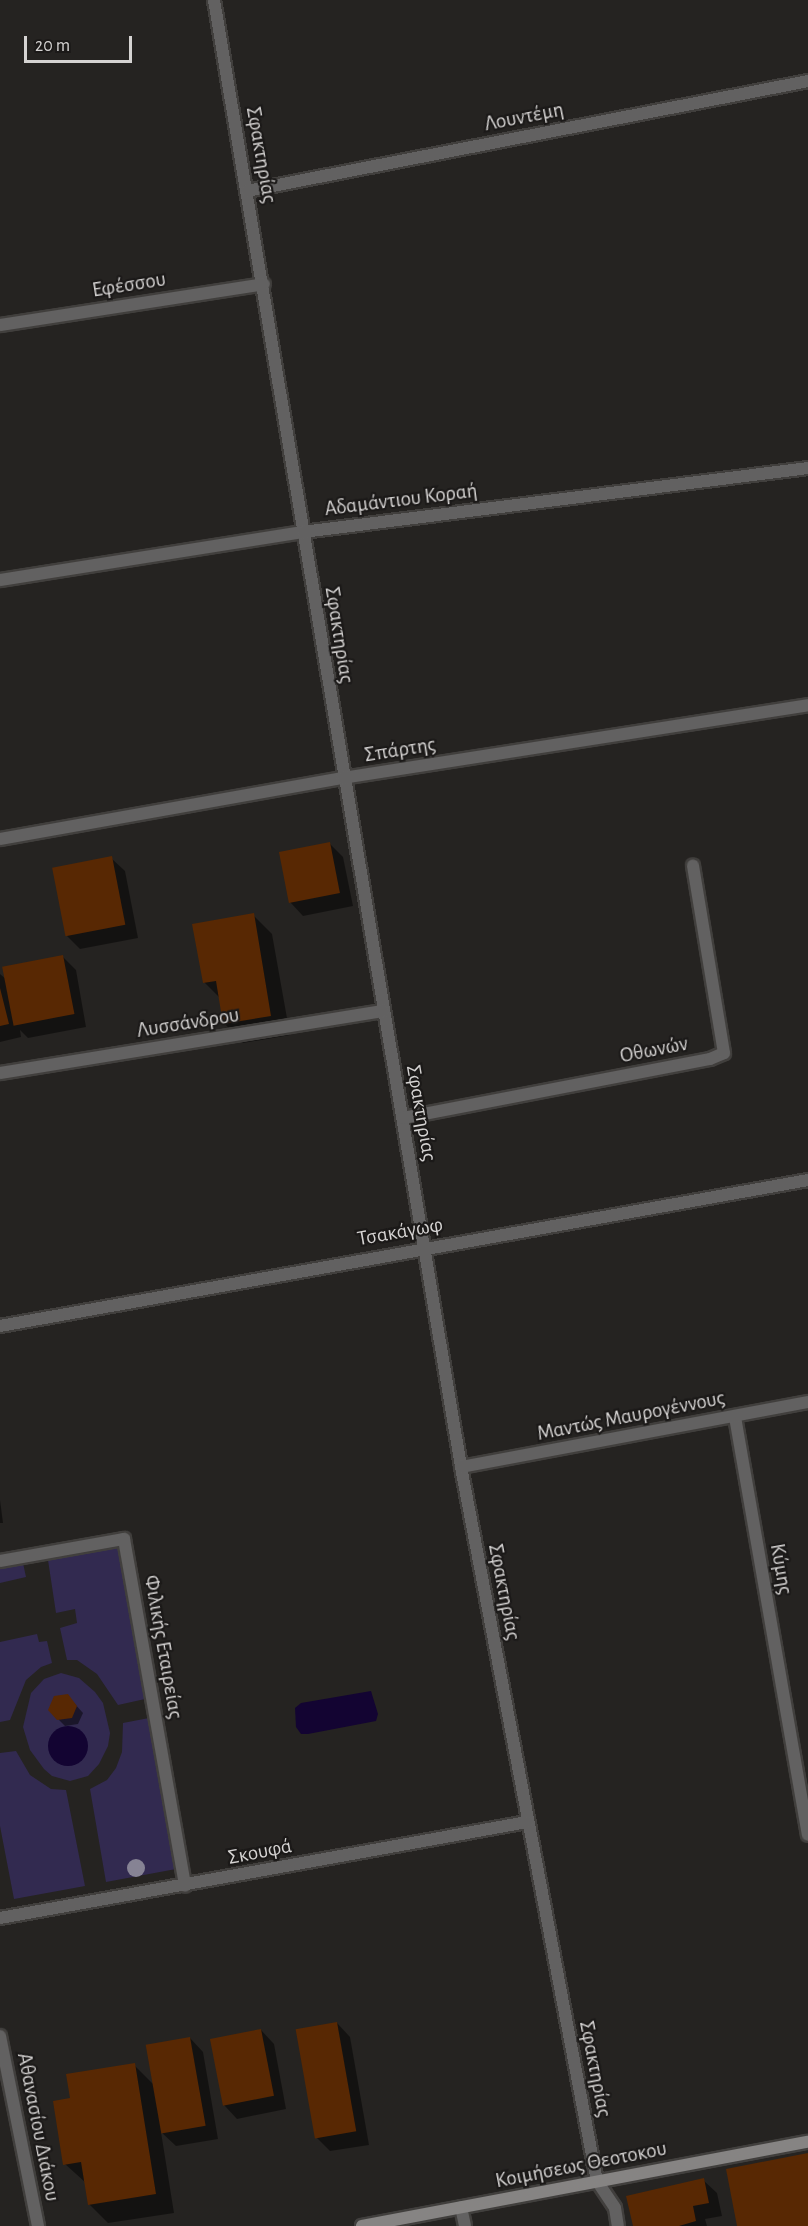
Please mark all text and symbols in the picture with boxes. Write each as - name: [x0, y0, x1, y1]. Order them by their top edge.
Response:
- scale bar: [27, 24, 135, 62]
- text: 20 m: [35, 37, 70, 55]
- street label: Λουντέμη: [482, 97, 566, 137]
- street label: Σφακτηρίας: [240, 105, 282, 205]
- street label: Εφέσσου: [90, 267, 168, 303]
- street label: Αδαμάντιου Κοραή: [323, 478, 479, 522]
- street label: Σφακτηρίας: [319, 585, 359, 685]
- street label: Σπάρτης: [363, 732, 437, 768]
- street label: Λυσσάνδρου: [135, 1002, 241, 1044]
- street label: Οθωνών: [618, 1031, 690, 1069]
- street label: Σφακτηρίας: [400, 1063, 442, 1163]
- street label: Τσακάγωφ: [355, 1212, 445, 1252]
- street label: Μαντώς Μαυρογέννους: [535, 1385, 727, 1447]
- street label: Κύμης: [764, 1541, 798, 1597]
- street label: Σφακτηρίας: [482, 1542, 526, 1642]
- street label: Φιλικής Εταιρείας: [138, 1573, 188, 1721]
- street label: Σκουφά: [226, 1833, 294, 1871]
- street label: Σφακτηρίας: [573, 2019, 617, 2119]
- street label: Αθανασίου Διάκου: [11, 2051, 65, 2203]
- street label: Κοιμήσεως Θεοτοκου: [493, 2136, 669, 2194]

